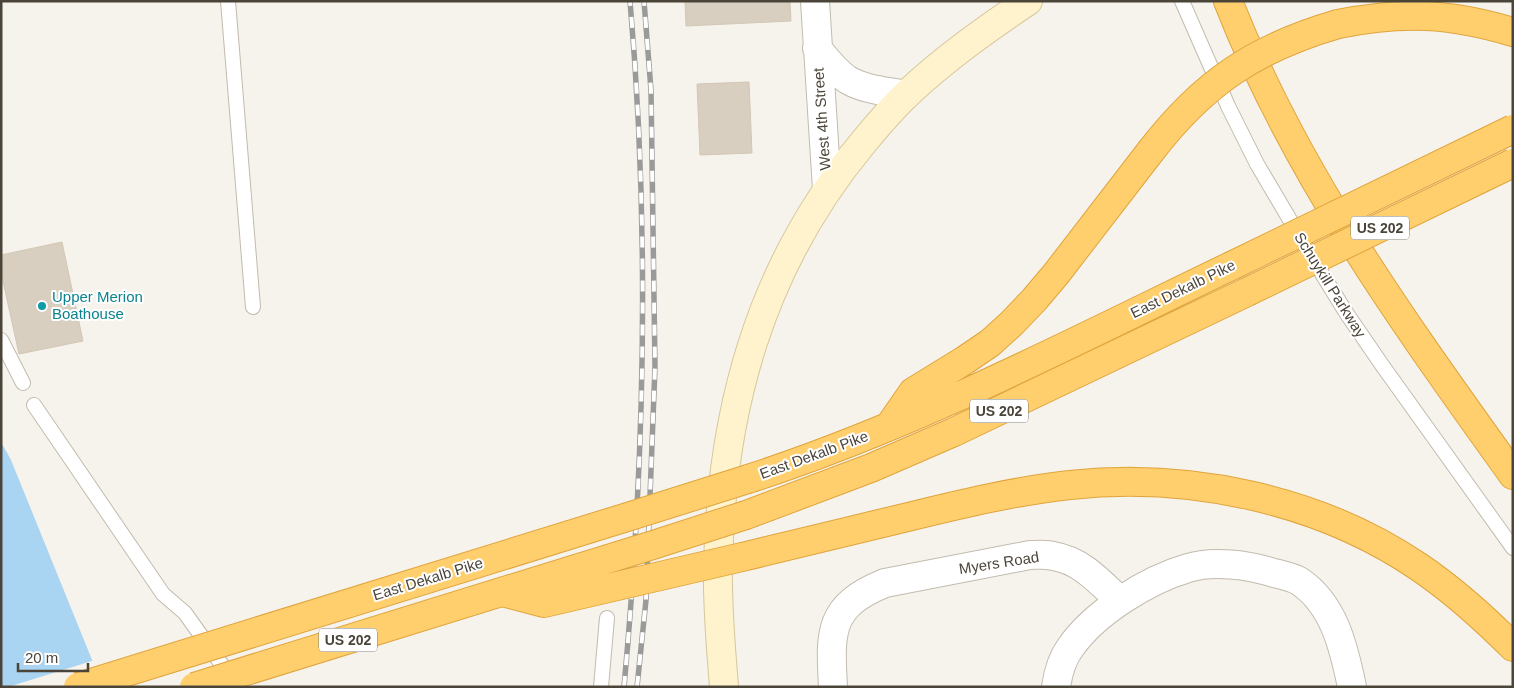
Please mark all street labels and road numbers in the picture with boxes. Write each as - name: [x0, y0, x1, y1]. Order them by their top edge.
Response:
- street label: West 4th Street: [809, 66, 834, 171]
- road number: US 202: [1351, 217, 1409, 240]
- street label: Schuykill Parkway: [1291, 229, 1370, 341]
- street label: East Dekalb Pike: [1128, 256, 1238, 321]
- road number: US 202: [970, 400, 1028, 422]
- street label: East Dekalb Pike: [757, 427, 870, 482]
- street label: Myers Road: [958, 548, 1040, 577]
- street label: East Dekalb Pike: [371, 554, 485, 603]
- road number: US 202: [319, 628, 377, 652]

